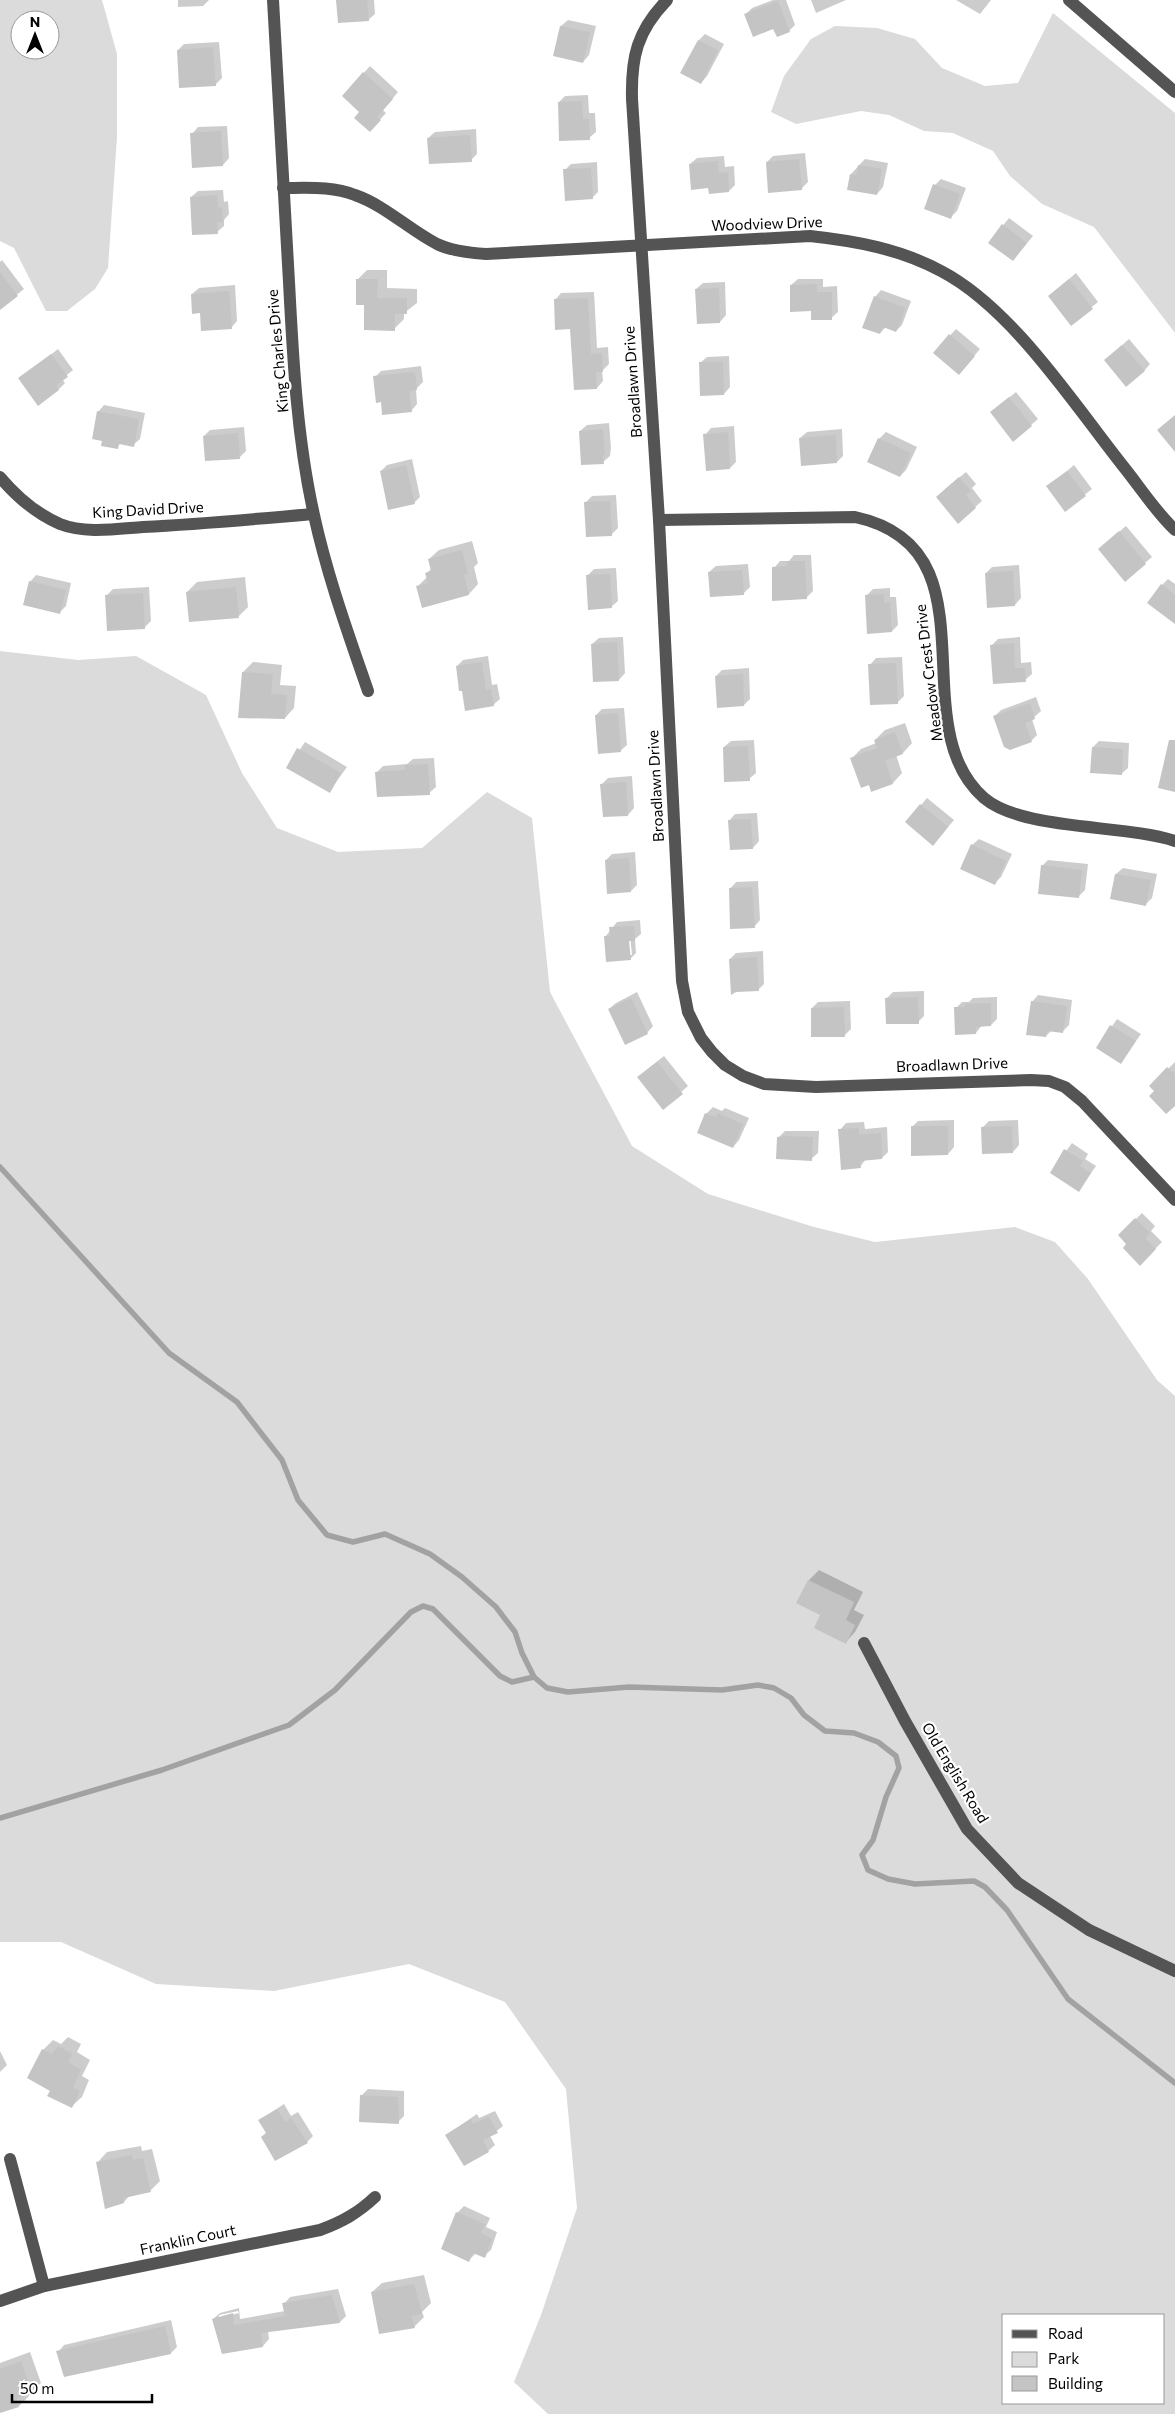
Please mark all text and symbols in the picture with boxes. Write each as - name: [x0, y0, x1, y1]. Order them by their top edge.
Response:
- north arrow: [10, 10, 60, 60]
- text: N: [30, 13, 40, 30]
- street label: Woodview Drive: [711, 212, 823, 234]
- street label: King Charles Drive: [263, 289, 291, 414]
- street label: Broadlawn Drive: [619, 325, 645, 439]
- street label: King David Drive: [92, 497, 204, 521]
- street label: Meadow Crest Drive: [911, 603, 945, 743]
- street label: Broadlawn Drive: [643, 730, 667, 842]
- street label: Broadlawn Drive: [896, 1053, 1008, 1075]
- street label: Old English Road: [919, 1719, 993, 1826]
- street label: Franklin Court: [138, 2220, 237, 2258]
- legend: [1002, 2314, 1165, 2404]
- text: Road: [1048, 2324, 1083, 2342]
- text: Park: [1048, 2349, 1079, 2367]
- scale bar: [12, 2372, 152, 2404]
- text: Building: [1048, 2374, 1103, 2392]
- text: 50 m: [20, 2379, 54, 2397]

